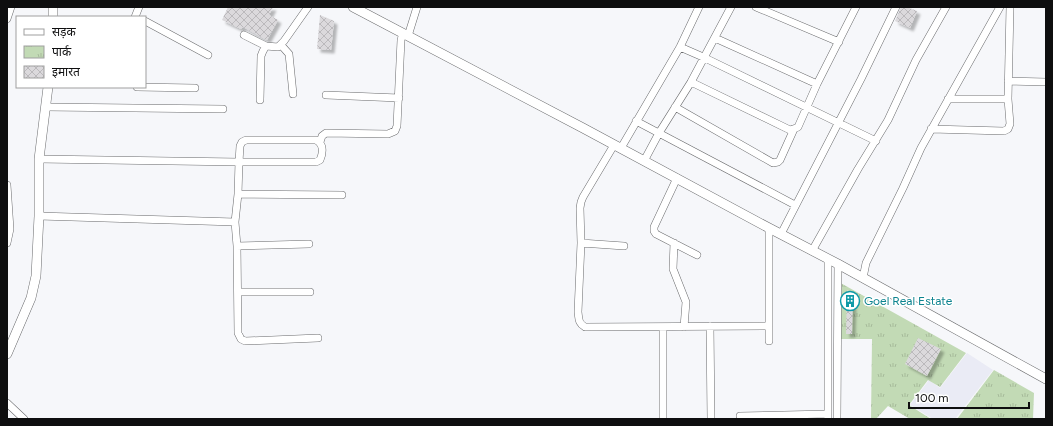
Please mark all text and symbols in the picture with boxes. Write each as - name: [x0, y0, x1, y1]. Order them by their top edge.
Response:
- legend: [16, 16, 146, 88]
- text: सड़क: [52, 25, 77, 39]
- text: पार्क: [52, 45, 72, 59]
- text: इमारत: [52, 65, 81, 79]
- building icon: Goel Real Estate: [839, 290, 861, 312]
- place label: Goel Real Estate: [864, 294, 953, 308]
- scale bar: [909, 384, 1029, 410]
- text: 100 m: [915, 391, 949, 405]

